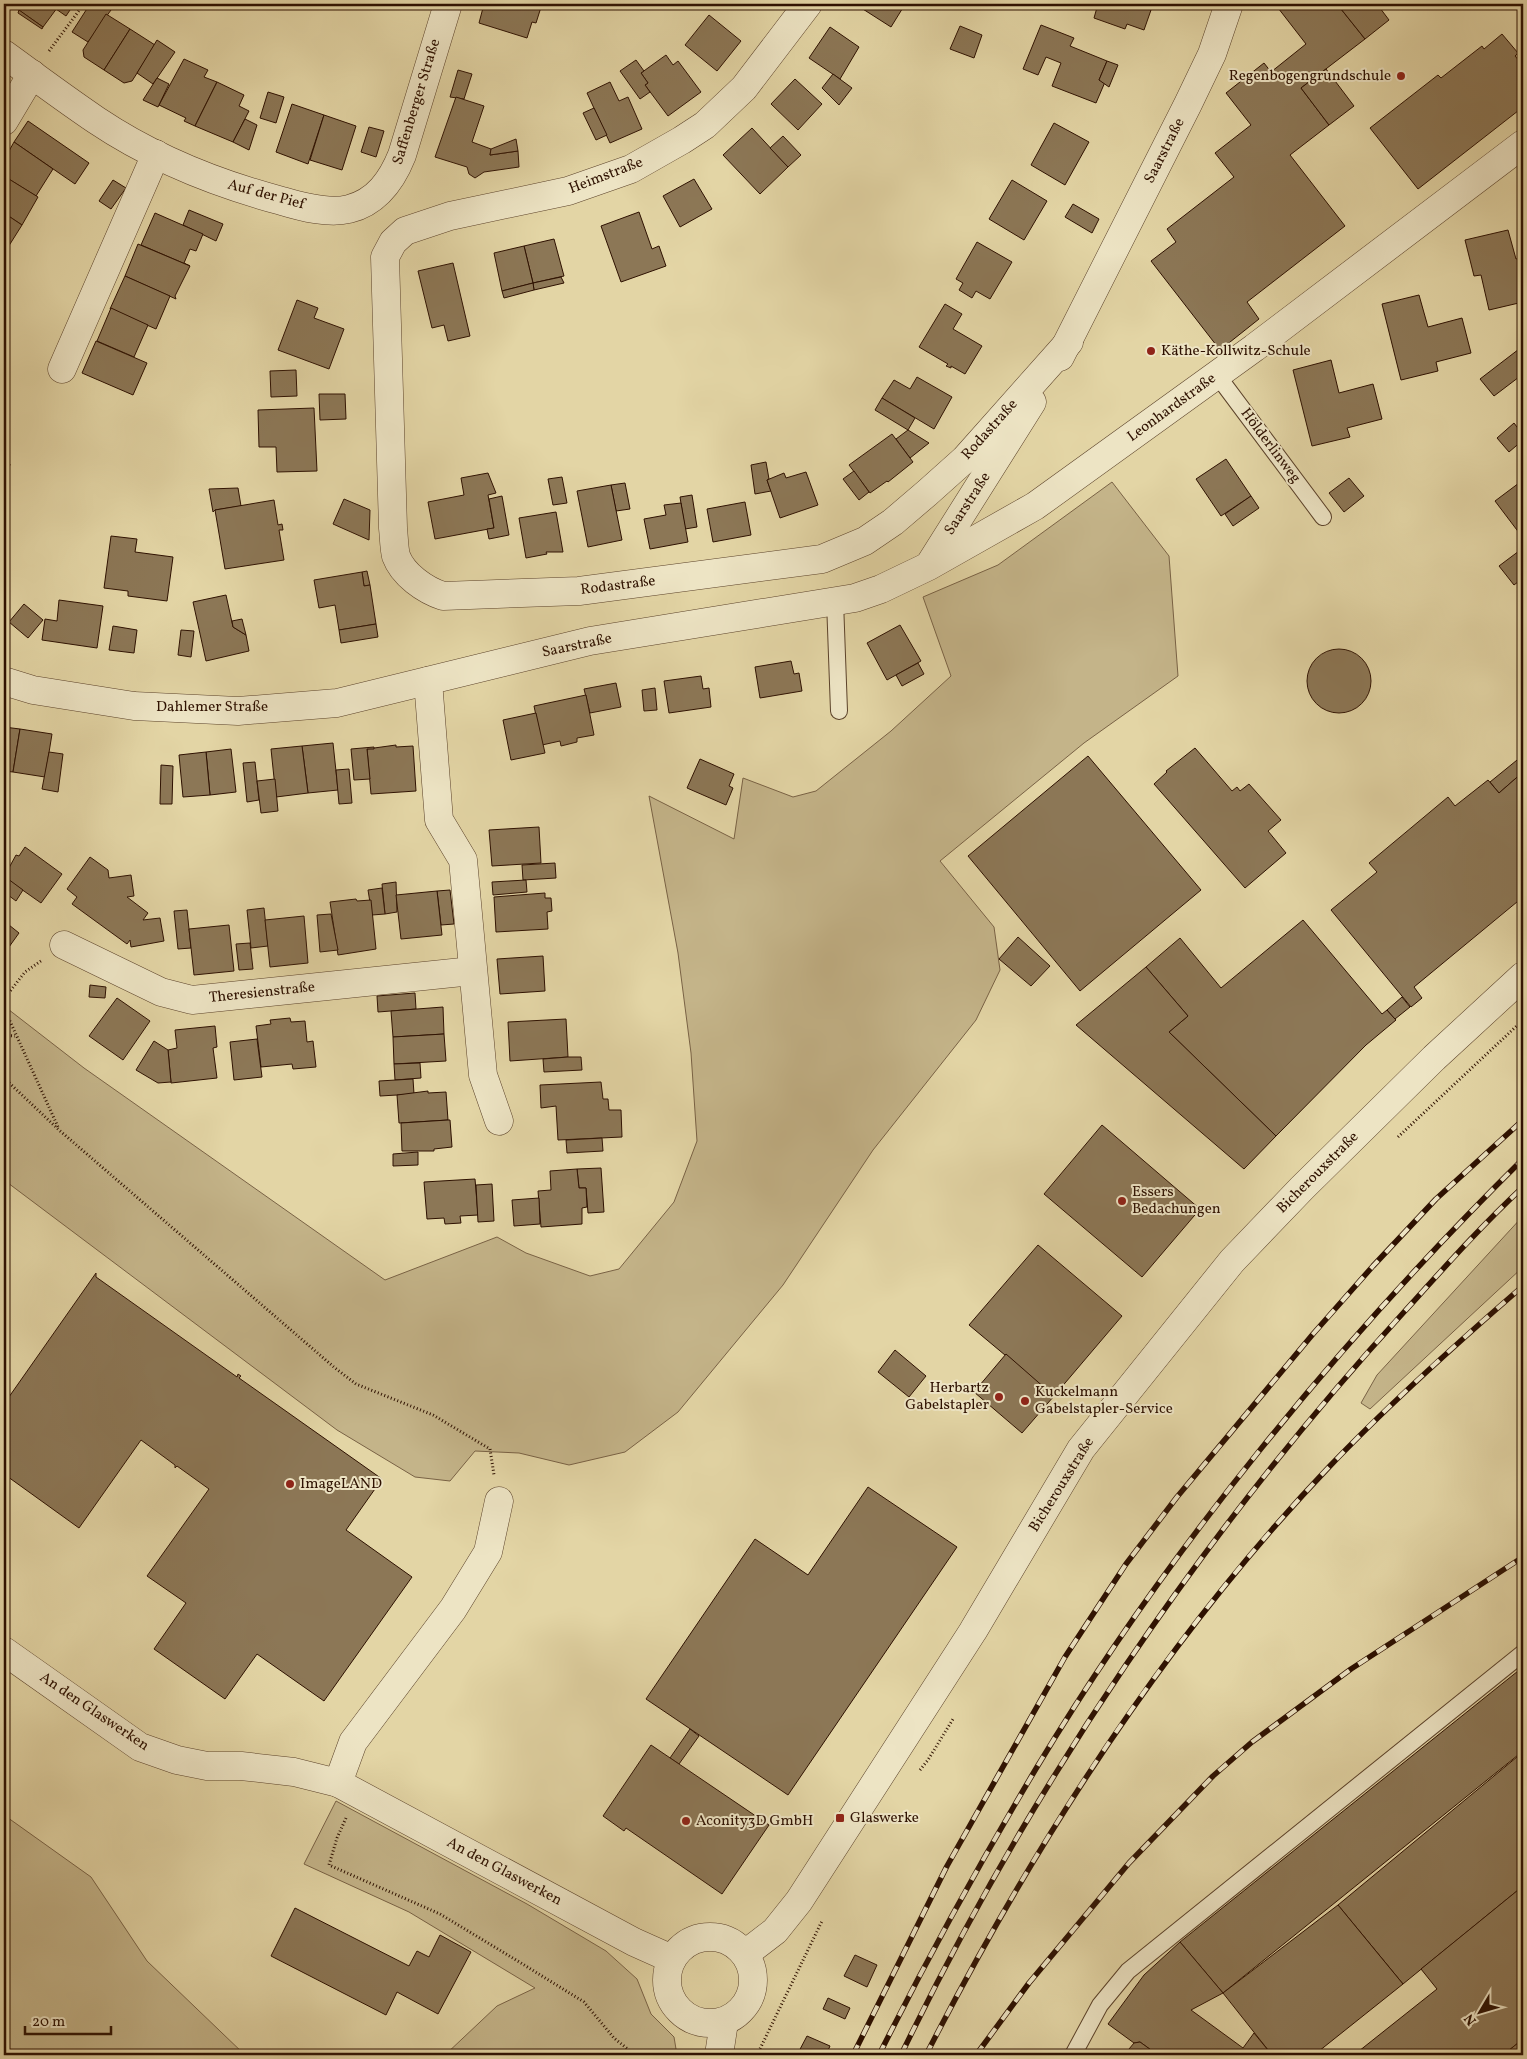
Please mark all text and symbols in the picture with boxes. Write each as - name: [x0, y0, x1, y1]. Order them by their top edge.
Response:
- street label: Saffenberger Straße: [388, 36, 446, 168]
- place label: Regenbogengrundschule: [1229, 66, 1391, 87]
- marker: Regenbogengrundschule: [1395, 70, 1407, 82]
- street label: Saarstraße: [1140, 115, 1190, 187]
- street label: Heimstraße: [566, 152, 646, 200]
- street label: Auf der Pief: [225, 175, 309, 216]
- place label: Käthe-Kollwitz-Schule: [1161, 341, 1311, 362]
- marker: Käthe-Kollwitz-Schule: [1145, 345, 1157, 357]
- street label: Leonhardstraße: [1123, 369, 1221, 447]
- street label: Rodastraße: [957, 395, 1023, 465]
- street label: Hölderlinweg: [1235, 404, 1305, 488]
- street label: Saarstraße: [940, 468, 996, 540]
- street label: Rodastraße: [579, 571, 657, 601]
- street label: Saarstraße: [540, 628, 614, 664]
- street label: Dahlemer Straße: [156, 697, 268, 718]
- street label: Theresienstraße: [208, 977, 316, 1009]
- street label: Bicherouxstraße: [1272, 1127, 1364, 1219]
- place label: Essers Bedachungen: [1132, 1182, 1221, 1220]
- marker: Essers Bedachungen: [1116, 1195, 1128, 1207]
- place label: Herbartz Gabelstapler: [905, 1378, 989, 1416]
- place label: Kuckelmann Gabelstapler-Service: [1035, 1382, 1173, 1420]
- marker: Herbartz Gabelstapler: [993, 1391, 1005, 1403]
- marker: Kuckelmann Gabelstapler-Service: [1019, 1395, 1031, 1407]
- street label: Bicherouxstraße: [1024, 1434, 1100, 1536]
- place label: ImageLAND: [300, 1474, 382, 1495]
- marker: ImageLAND: [284, 1478, 296, 1490]
- street label: An den Glaswerken: [35, 1668, 153, 1757]
- place label: Glaswerke: [850, 1808, 919, 1829]
- place label: Aconity3D GmbH: [696, 1811, 813, 1832]
- marker: Glaswerke: [834, 1812, 846, 1824]
- marker: Aconity3D GmbH: [680, 1815, 692, 1827]
- street label: An den Glaswerken: [443, 1833, 565, 1911]
- north arrow: [1454, 1986, 1504, 2036]
- scale bar: [25, 2004, 111, 2036]
- text: N: [1460, 2009, 1482, 2029]
- text: 20 m: [32, 2012, 65, 2033]

